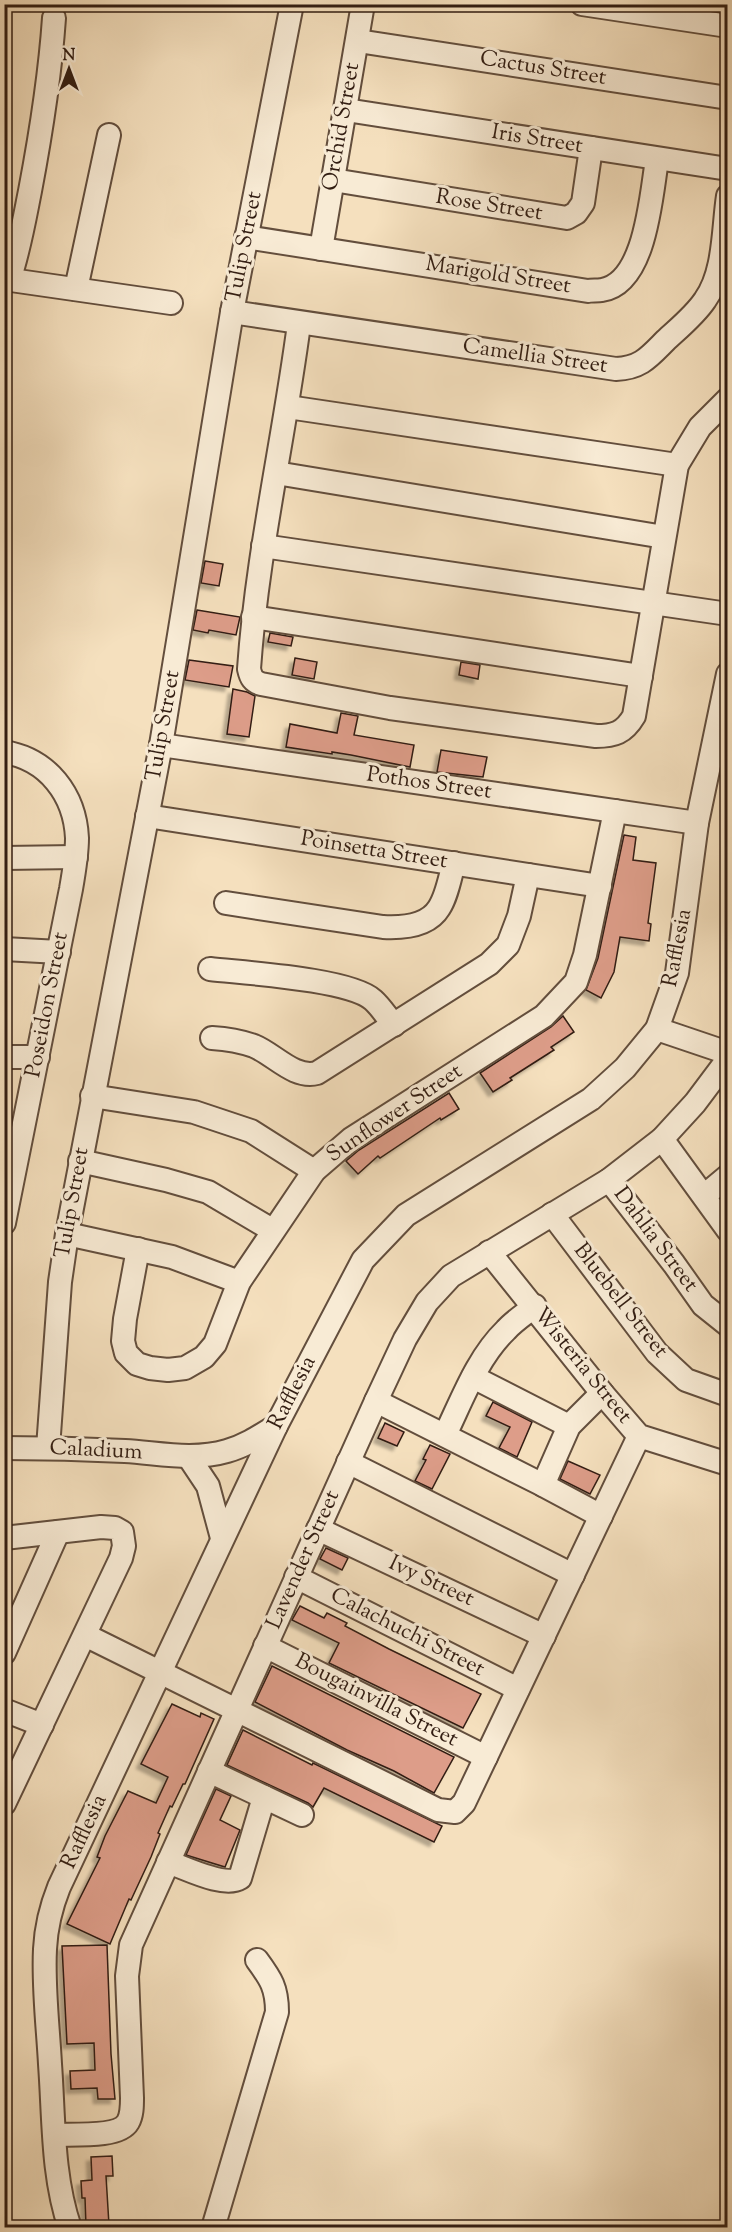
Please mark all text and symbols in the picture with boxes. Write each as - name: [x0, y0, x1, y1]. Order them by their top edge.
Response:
- north arrow: [39, 39, 99, 99]
- street label: Cactus Street: [478, 43, 609, 95]
- text: N: [63, 45, 76, 68]
- street label: Orchid Street: [315, 60, 369, 194]
- street label: Iris Street: [489, 117, 585, 163]
- street label: Rose Street: [433, 182, 545, 230]
- street label: Tulip Street: [219, 188, 271, 305]
- street label: Marigold Street: [423, 249, 573, 303]
- street label: Camellia Street: [461, 331, 610, 383]
- street label: Tulip Street: [139, 668, 190, 784]
- street label: Pothos Street: [364, 759, 494, 809]
- street label: Poinsetta Street: [298, 824, 450, 878]
- street label: Rafflesia: [655, 906, 701, 990]
- street label: Poseidon Street: [18, 929, 78, 1080]
- street label: Sunflower Street: [321, 1056, 470, 1171]
- street label: Tulip Street: [48, 1145, 99, 1261]
- street label: Dahlia Street: [605, 1181, 706, 1300]
- street label: Bluebell Street: [565, 1237, 675, 1366]
- street label: Wisteria Street: [525, 1301, 639, 1432]
- street label: Rafflesia: [261, 1351, 325, 1435]
- street label: Caladium: [49, 1433, 143, 1469]
- street label: Lavender Street: [259, 1485, 349, 1635]
- street label: Ivy Street: [383, 1548, 480, 1616]
- street label: Calachuchi Street: [324, 1580, 490, 1686]
- street label: Bougainvilla Street: [289, 1646, 464, 1756]
- street label: Rafflesia: [54, 1789, 116, 1875]

